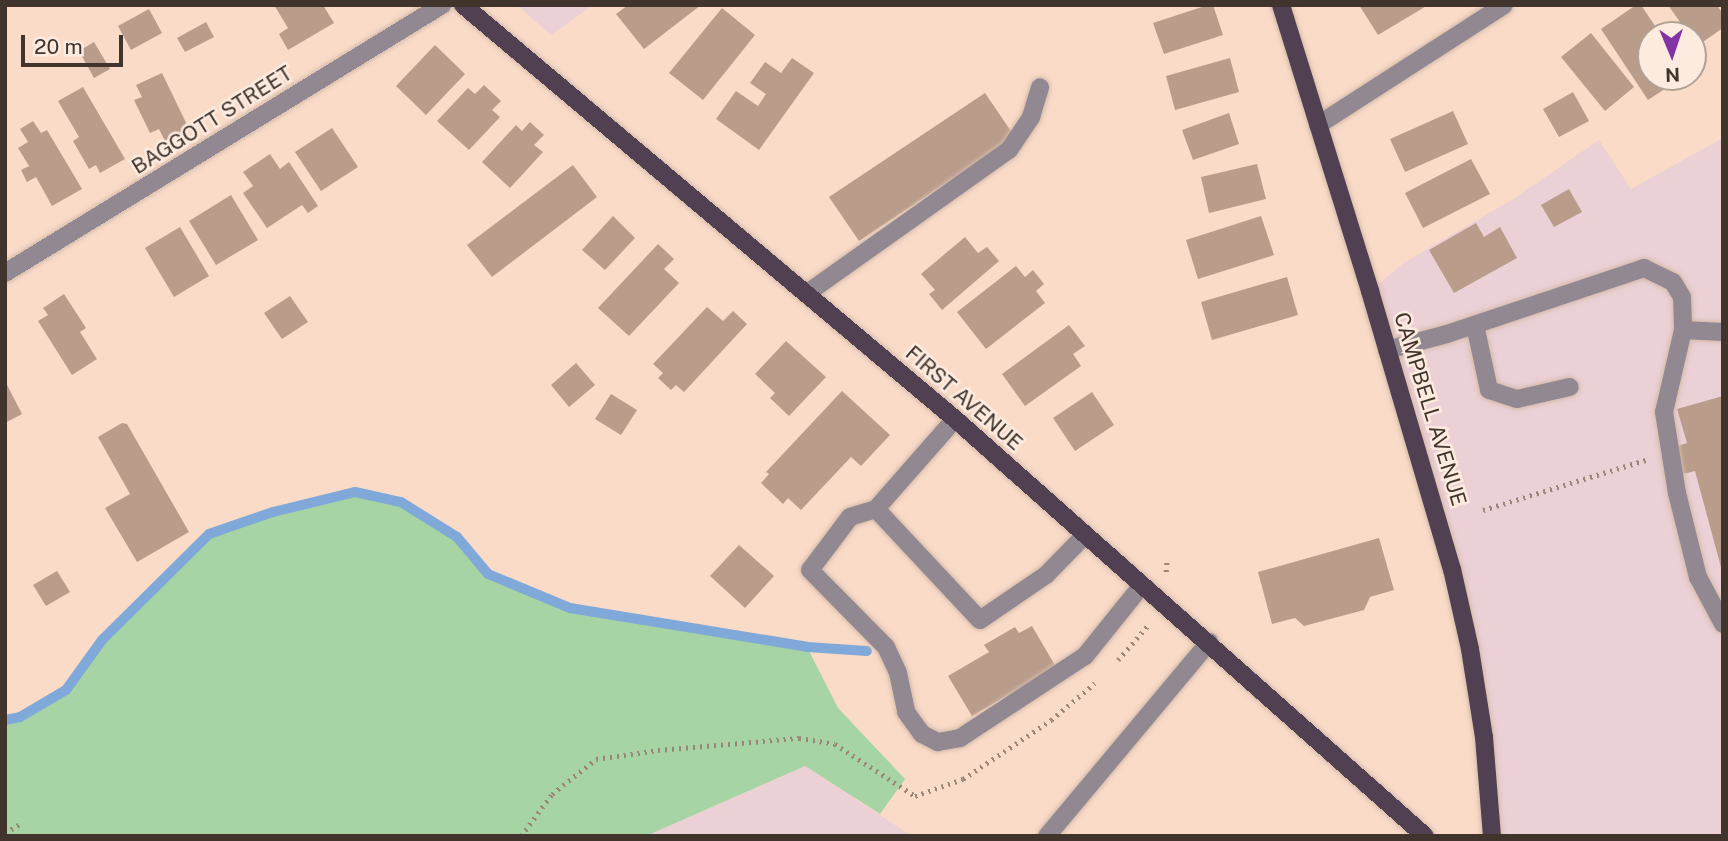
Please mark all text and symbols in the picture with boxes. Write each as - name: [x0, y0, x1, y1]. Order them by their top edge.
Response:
- scale bar: [24, 21, 126, 65]
- north arrow: [1637, 21, 1707, 91]
- text: 20 m: [34, 34, 83, 59]
- street label: BAGGOTT STREET: [127, 60, 297, 180]
- text: N: [1665, 64, 1680, 86]
- street label: CAMPBELL AVENUE: [1389, 309, 1471, 509]
- street label: FIRST AVENUE: [900, 340, 1028, 456]

